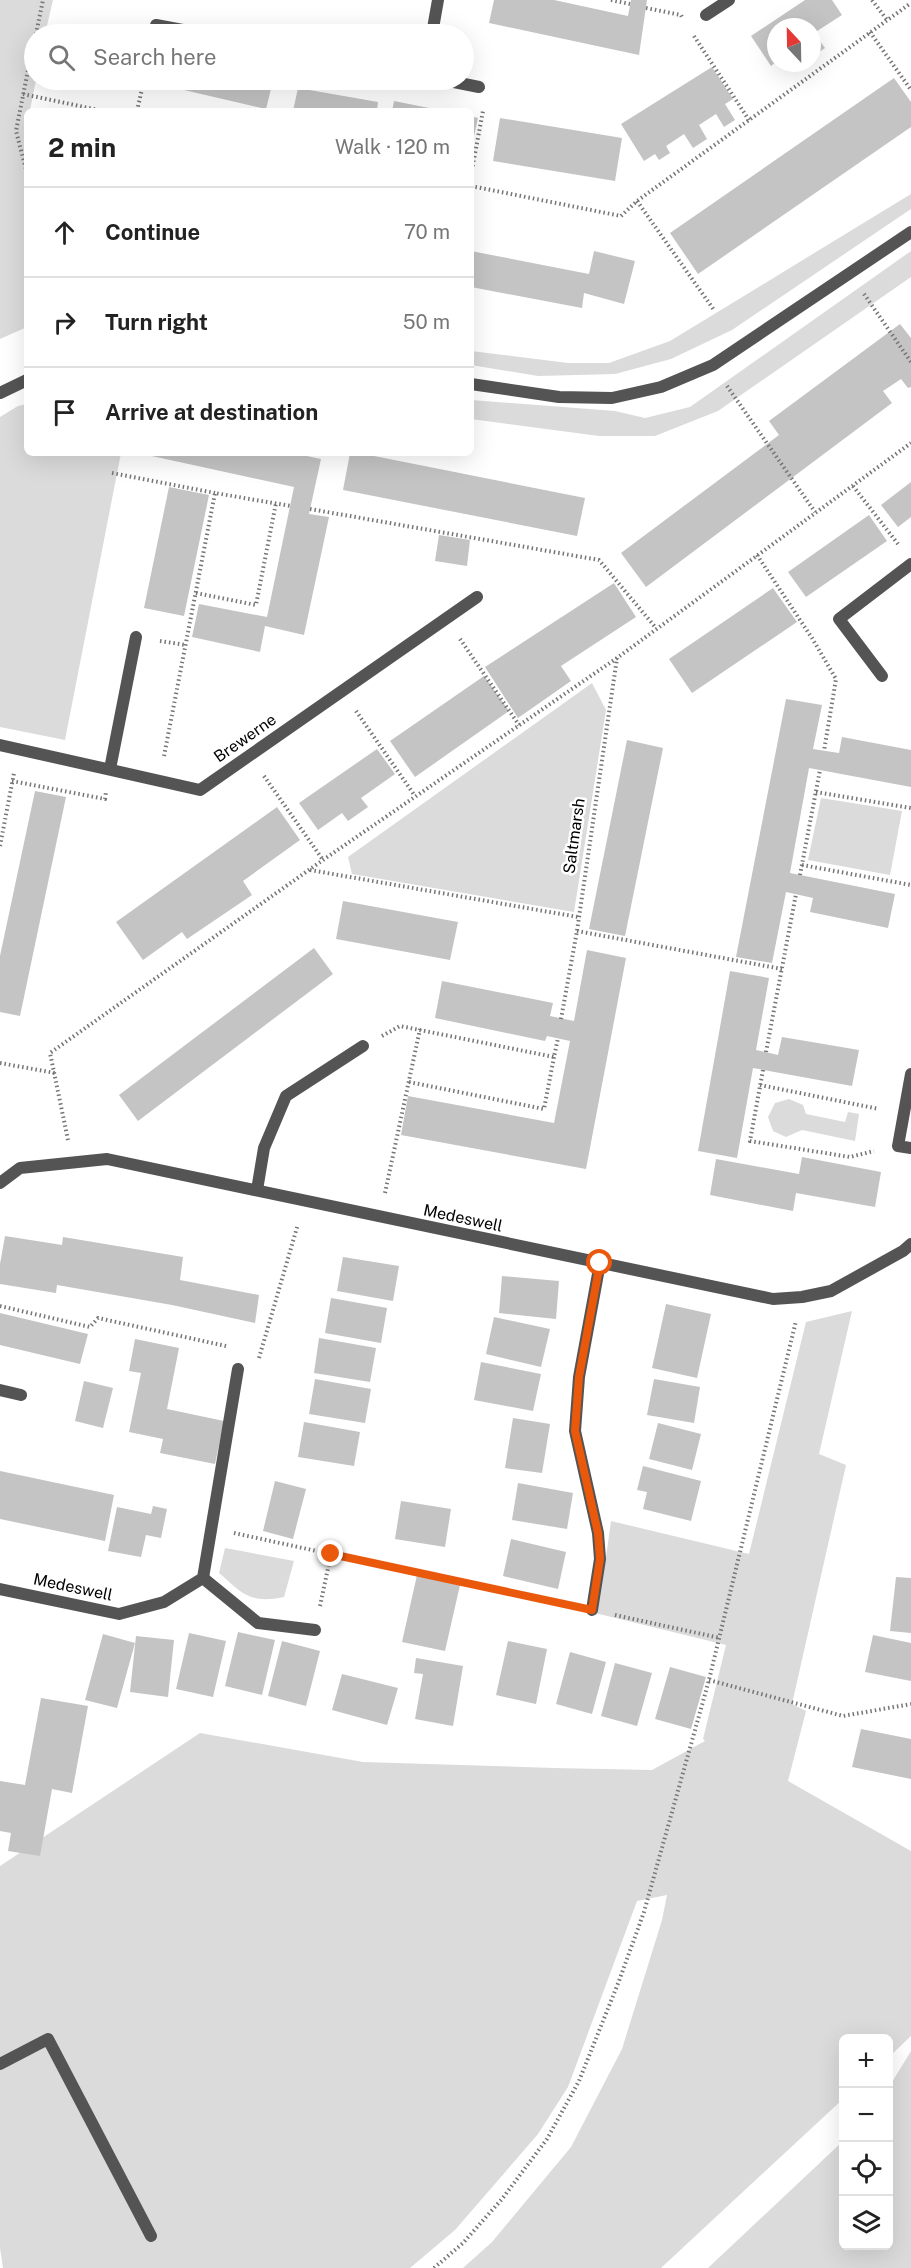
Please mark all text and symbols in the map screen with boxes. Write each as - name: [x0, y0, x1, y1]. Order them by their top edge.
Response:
- north arrow: [767, 18, 821, 72]
- search box: [24, 24, 474, 90]
- icon: search: [45, 41, 78, 74]
- text: Search here: [93, 44, 217, 70]
- text: 2 min: [48, 132, 116, 163]
- text: Walk · 120 m: [335, 135, 450, 159]
- icon: ahead: [48, 216, 81, 249]
- text: Continue: [105, 219, 200, 245]
- text: 70 m: [404, 220, 450, 244]
- icon: right: [48, 306, 81, 339]
- text: Turn right: [105, 309, 208, 335]
- text: 50 m: [403, 310, 450, 334]
- icon: arrive: [48, 396, 81, 429]
- text: Arrive at destination: [105, 399, 318, 425]
- street label: Brewerne: [210, 710, 280, 766]
- street label: Saltmarsh: [559, 797, 589, 875]
- street label: Medeswell: [422, 1200, 505, 1236]
- route start: [586, 1249, 612, 1275]
- route end: [317, 1540, 343, 1566]
- street label: Medeswell: [32, 1569, 115, 1605]
- map controls: [839, 2034, 893, 2250]
- button: +: [839, 2034, 893, 2088]
- button: −: [839, 2088, 893, 2142]
- button: locate: [839, 2142, 893, 2196]
- button: layers: [839, 2196, 893, 2250]

